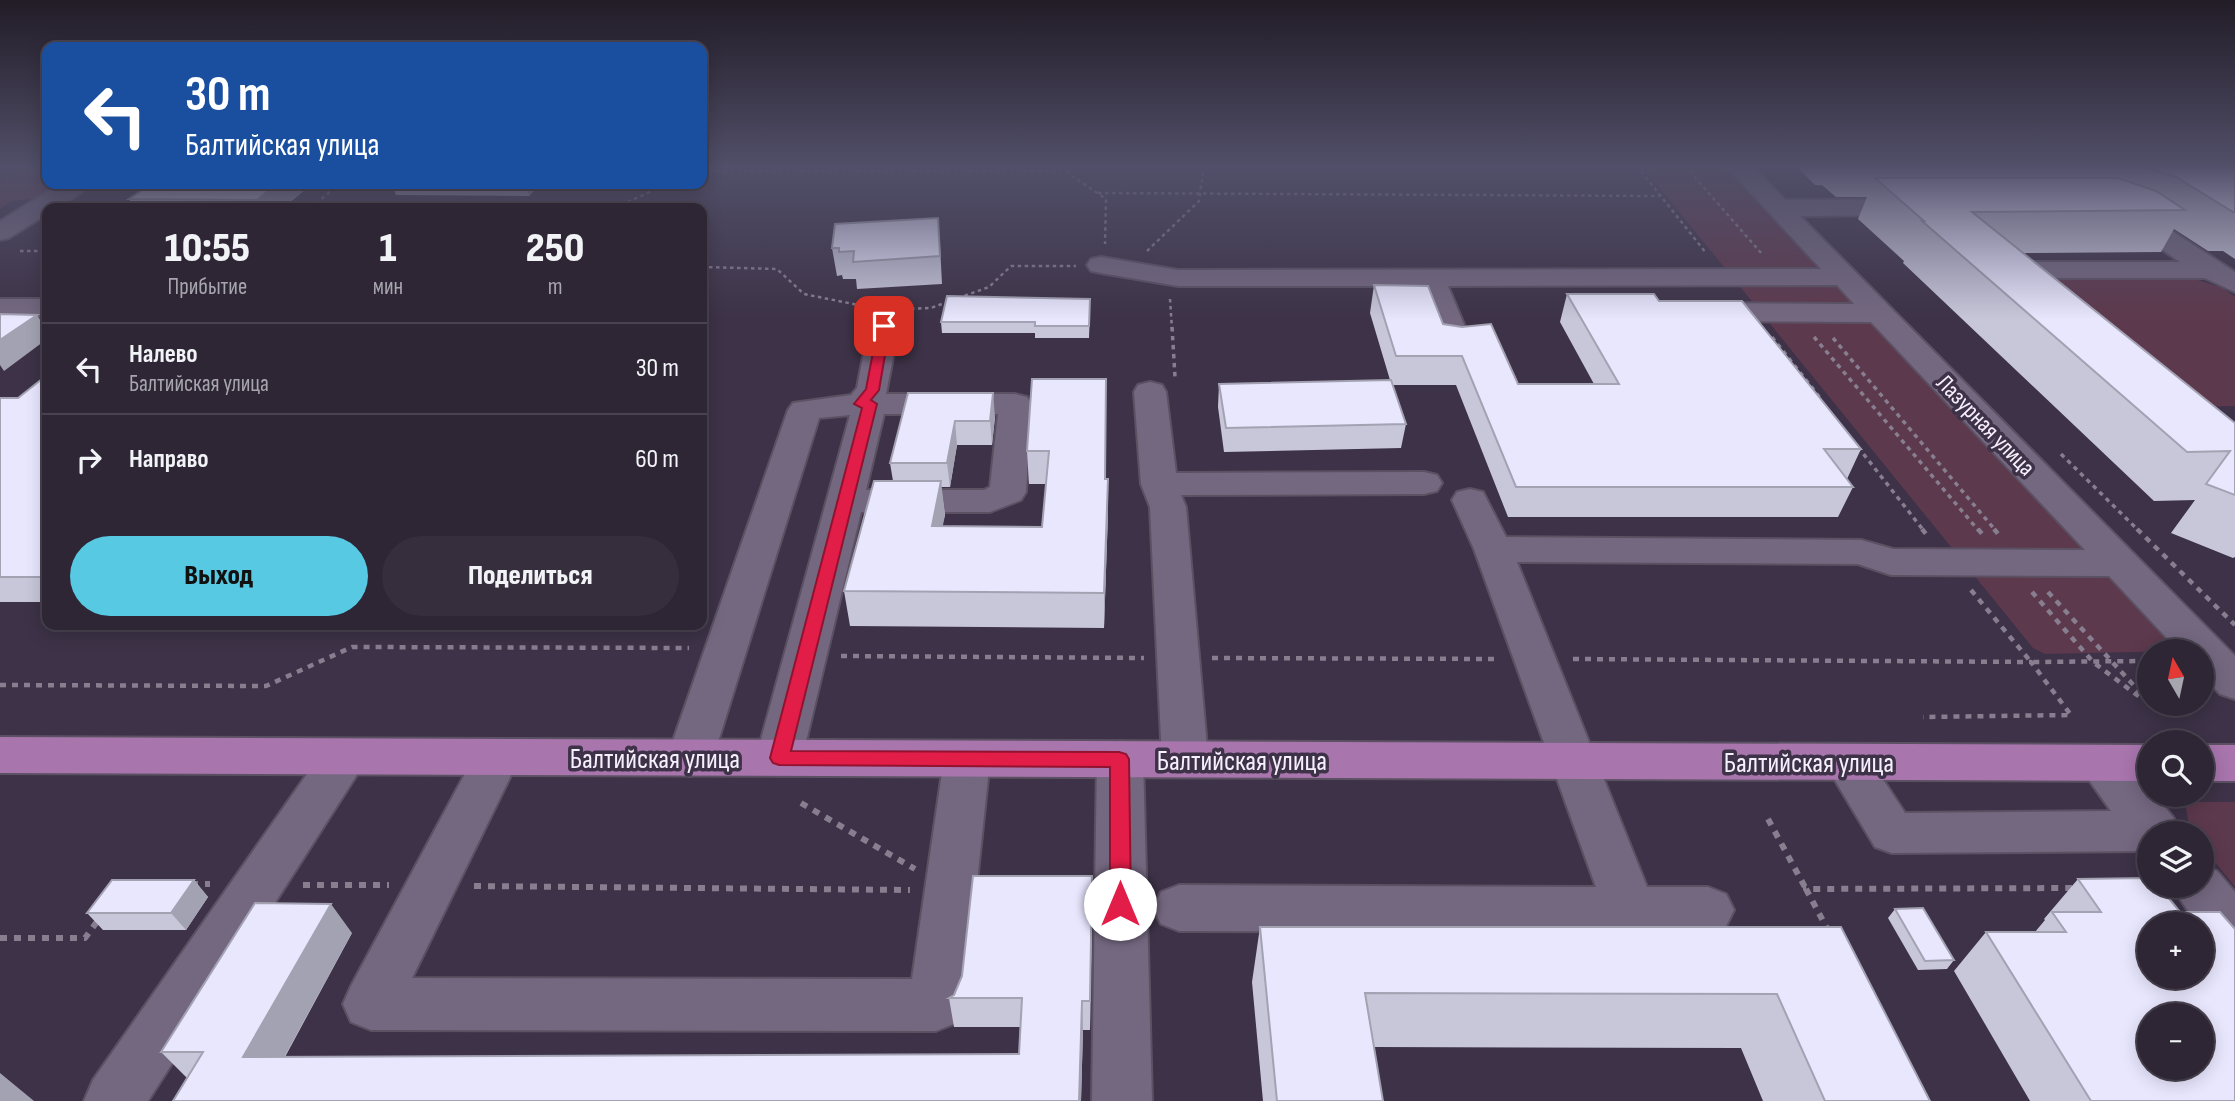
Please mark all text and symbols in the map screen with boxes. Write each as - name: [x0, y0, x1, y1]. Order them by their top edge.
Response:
- text: 30 m: [185, 66, 270, 125]
- icon: left: [70, 70, 161, 161]
- text: Балтийская улица: [185, 126, 380, 165]
- text: 10:55: [165, 223, 250, 274]
- text: 1: [379, 223, 397, 274]
- text: 250: [526, 223, 584, 274]
- text: Прибытие: [168, 273, 247, 301]
- text: мин: [373, 273, 403, 301]
- text: m: [548, 273, 562, 301]
- pin: [854, 296, 914, 356]
- icon: arrive: [865, 307, 903, 345]
- text: Налево: [129, 339, 198, 370]
- icon: left: [70, 350, 108, 388]
- text: 30 m: [636, 353, 679, 384]
- street label: Лазурная улица: [1930, 369, 2041, 482]
- text: Балтийская улица: [129, 370, 269, 398]
- icon: right: [70, 441, 108, 479]
- text: Направо: [129, 444, 208, 475]
- text: 60 m: [635, 444, 679, 475]
- button: Выход: [70, 536, 368, 616]
- button: Поделиться: [382, 536, 679, 616]
- north arrow: [2137, 639, 2214, 716]
- map controls: [2137, 639, 2214, 1080]
- button: search: [2137, 730, 2214, 807]
- street label: Балтийская улица: [570, 743, 740, 776]
- street label: Балтийская улица: [1157, 745, 1327, 778]
- street label: Балтийская улица: [1724, 747, 1894, 780]
- button: layers: [2137, 821, 2214, 898]
- position arrow: [1083, 867, 1157, 941]
- button: +: [2137, 912, 2214, 989]
- button: −: [2137, 1003, 2214, 1080]

